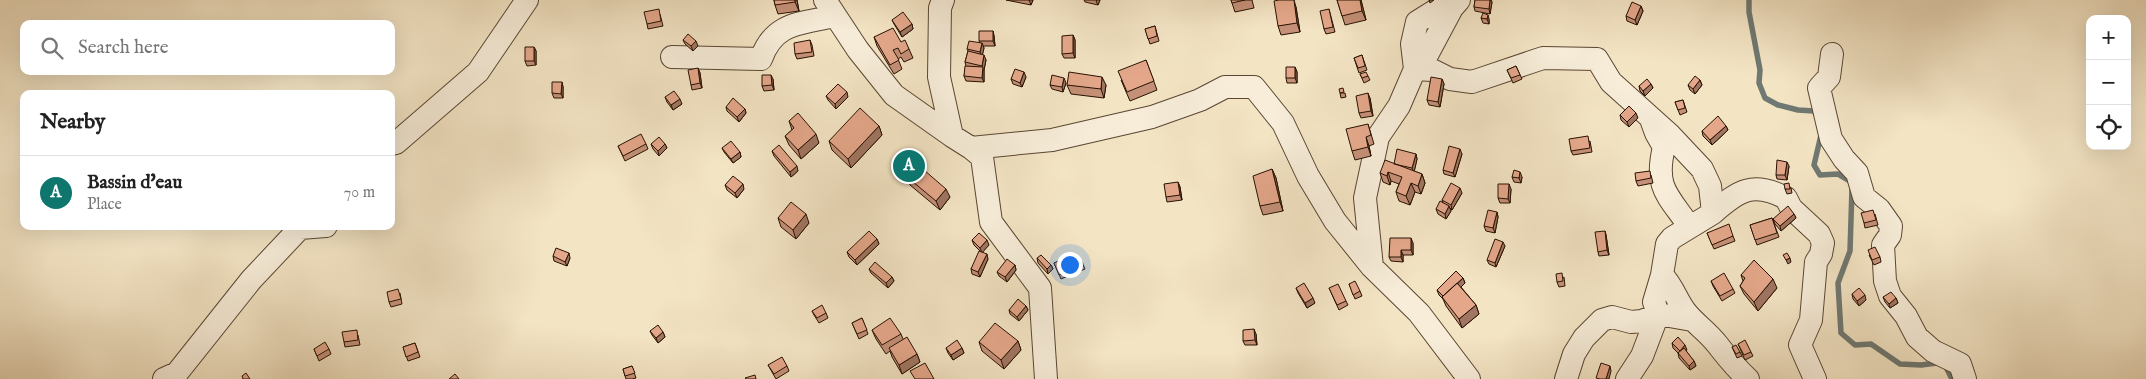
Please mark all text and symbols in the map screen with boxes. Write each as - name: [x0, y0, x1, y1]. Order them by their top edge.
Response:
- map controls: [2086, 15, 2131, 150]
- button: +: [2086, 15, 2131, 60]
- search box: [20, 20, 395, 75]
- icon: search: [38, 34, 66, 62]
- text: Search here: [78, 36, 169, 60]
- button: −: [2086, 60, 2131, 105]
- button: locate: [2086, 105, 2131, 150]
- text: Nearby: [40, 109, 105, 136]
- pin: A: [893, 147, 925, 185]
- text: Bassin d'eau: [87, 171, 182, 195]
- text: A: [51, 183, 61, 203]
- text: 70 m: [344, 183, 375, 203]
- text: Place: [87, 195, 122, 215]
- your location: [1057, 252, 1083, 278]

